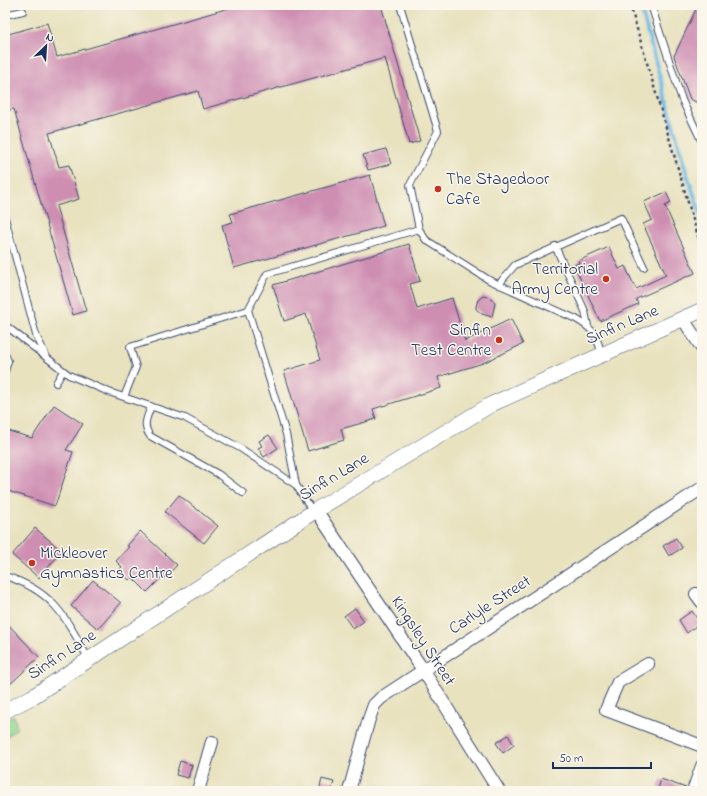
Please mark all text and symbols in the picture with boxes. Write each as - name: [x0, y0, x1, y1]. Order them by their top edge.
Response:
- north arrow: [26, 26, 66, 66]
- text: N: [43, 29, 57, 47]
- place label: The Stagedoor Cafe: [446, 167, 550, 212]
- marker: The Stagedoor Cafe: [433, 184, 443, 194]
- place label: Territorial Army Centre: [511, 257, 598, 303]
- marker: Territorial Army Centre: [601, 274, 611, 284]
- street label: Sinfin Lane: [581, 298, 663, 352]
- place label: Sinfin Test Centre: [411, 318, 491, 363]
- marker: Sinfin Test Centre: [494, 335, 504, 345]
- street label: Sinfin Lane: [294, 446, 374, 508]
- place label: Mickleover Gymnastics Centre: [40, 541, 173, 587]
- marker: Mickleover Gymnastics Centre: [27, 558, 37, 568]
- street label: Carlyle Street: [444, 569, 537, 642]
- street label: Kingsley Street: [383, 591, 462, 692]
- street label: Sinfin Lane: [23, 623, 102, 687]
- scale bar: [553, 744, 651, 770]
- text: 50 m: [559, 750, 583, 768]

